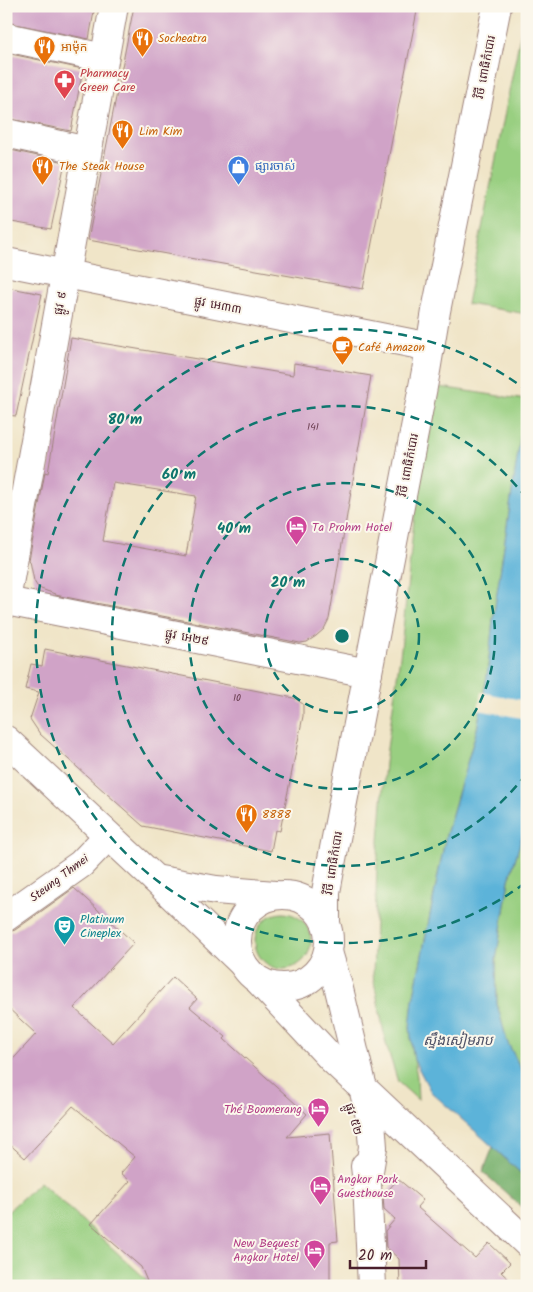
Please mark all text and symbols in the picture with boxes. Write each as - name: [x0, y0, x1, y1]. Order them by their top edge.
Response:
- restaurant icon: Socheatra: [130, 26, 154, 57]
- place label: Socheatra: [158, 29, 207, 48]
- street label: វិថី ពោធិកំបោរ: [470, 33, 501, 101]
- restaurant icon: អាម៉ុក: [33, 35, 57, 66]
- place label: អាម៉ុក: [61, 38, 87, 57]
- place label: Pharmacy Green Care: [80, 64, 136, 97]
- pharmacy icon: Pharmacy Green Care: [52, 68, 76, 99]
- restaurant icon: Lim Kim: [111, 119, 135, 150]
- place label: Lim Kim: [139, 122, 183, 141]
- restaurant icon: The Steak House: [31, 154, 55, 185]
- shop icon: ផ្សារចាស់: [227, 154, 251, 185]
- place label: The Steak House: [59, 157, 145, 176]
- place label: ផ្សារចាស់: [255, 157, 295, 176]
- street label: ផ្លូវ ៩: [49, 290, 72, 317]
- street label: ផ្លូវ អេ៣៣: [192, 292, 243, 320]
- cafe icon: Café Amazon: [330, 335, 354, 366]
- place label: Café Amazon: [358, 338, 425, 357]
- text: 80 m: [108, 408, 142, 432]
- house number: 141: [307, 419, 319, 435]
- street label: វិថី ពោធិកំបោរ: [393, 431, 424, 499]
- text: 60 m: [162, 463, 196, 487]
- hotel icon: Ta Prohm Hotel: [284, 515, 308, 546]
- text: 40 m: [217, 517, 251, 541]
- place label: Ta Prohm Hotel: [312, 518, 392, 537]
- text: 20 m: [271, 571, 305, 595]
- street label: ផ្លូវ អេ២៩: [163, 624, 210, 652]
- centre of rings: [333, 627, 351, 645]
- house number: 10: [233, 690, 241, 706]
- restaurant icon: 8888: [234, 802, 258, 833]
- place label: 8888: [262, 805, 292, 824]
- street label: វិថី ពោធិកំបោរ: [319, 829, 348, 897]
- street label: Steung Thmei: [26, 849, 94, 907]
- place label: Platinum Cineplex: [80, 910, 125, 943]
- theatre icon: Platinum Cineplex: [52, 914, 76, 945]
- water label: ស្ទឹងសៀមរាប: [423, 1030, 494, 1052]
- hotel icon: Thé Boomerang: [306, 1097, 330, 1128]
- place label: Thé Boomerang: [224, 1100, 302, 1119]
- street label: ផ្លូវ ៥២: [339, 1101, 367, 1138]
- place label: Angkor Park Guesthouse: [337, 1170, 398, 1203]
- hotel icon: Angkor Park Guesthouse: [309, 1174, 333, 1205]
- place label: New Bequest Angkor Hotel: [233, 1234, 299, 1267]
- scale bar: [350, 1237, 427, 1269]
- hotel icon: New Bequest Angkor Hotel: [303, 1238, 327, 1269]
- text: 20 m: [358, 1244, 392, 1268]

